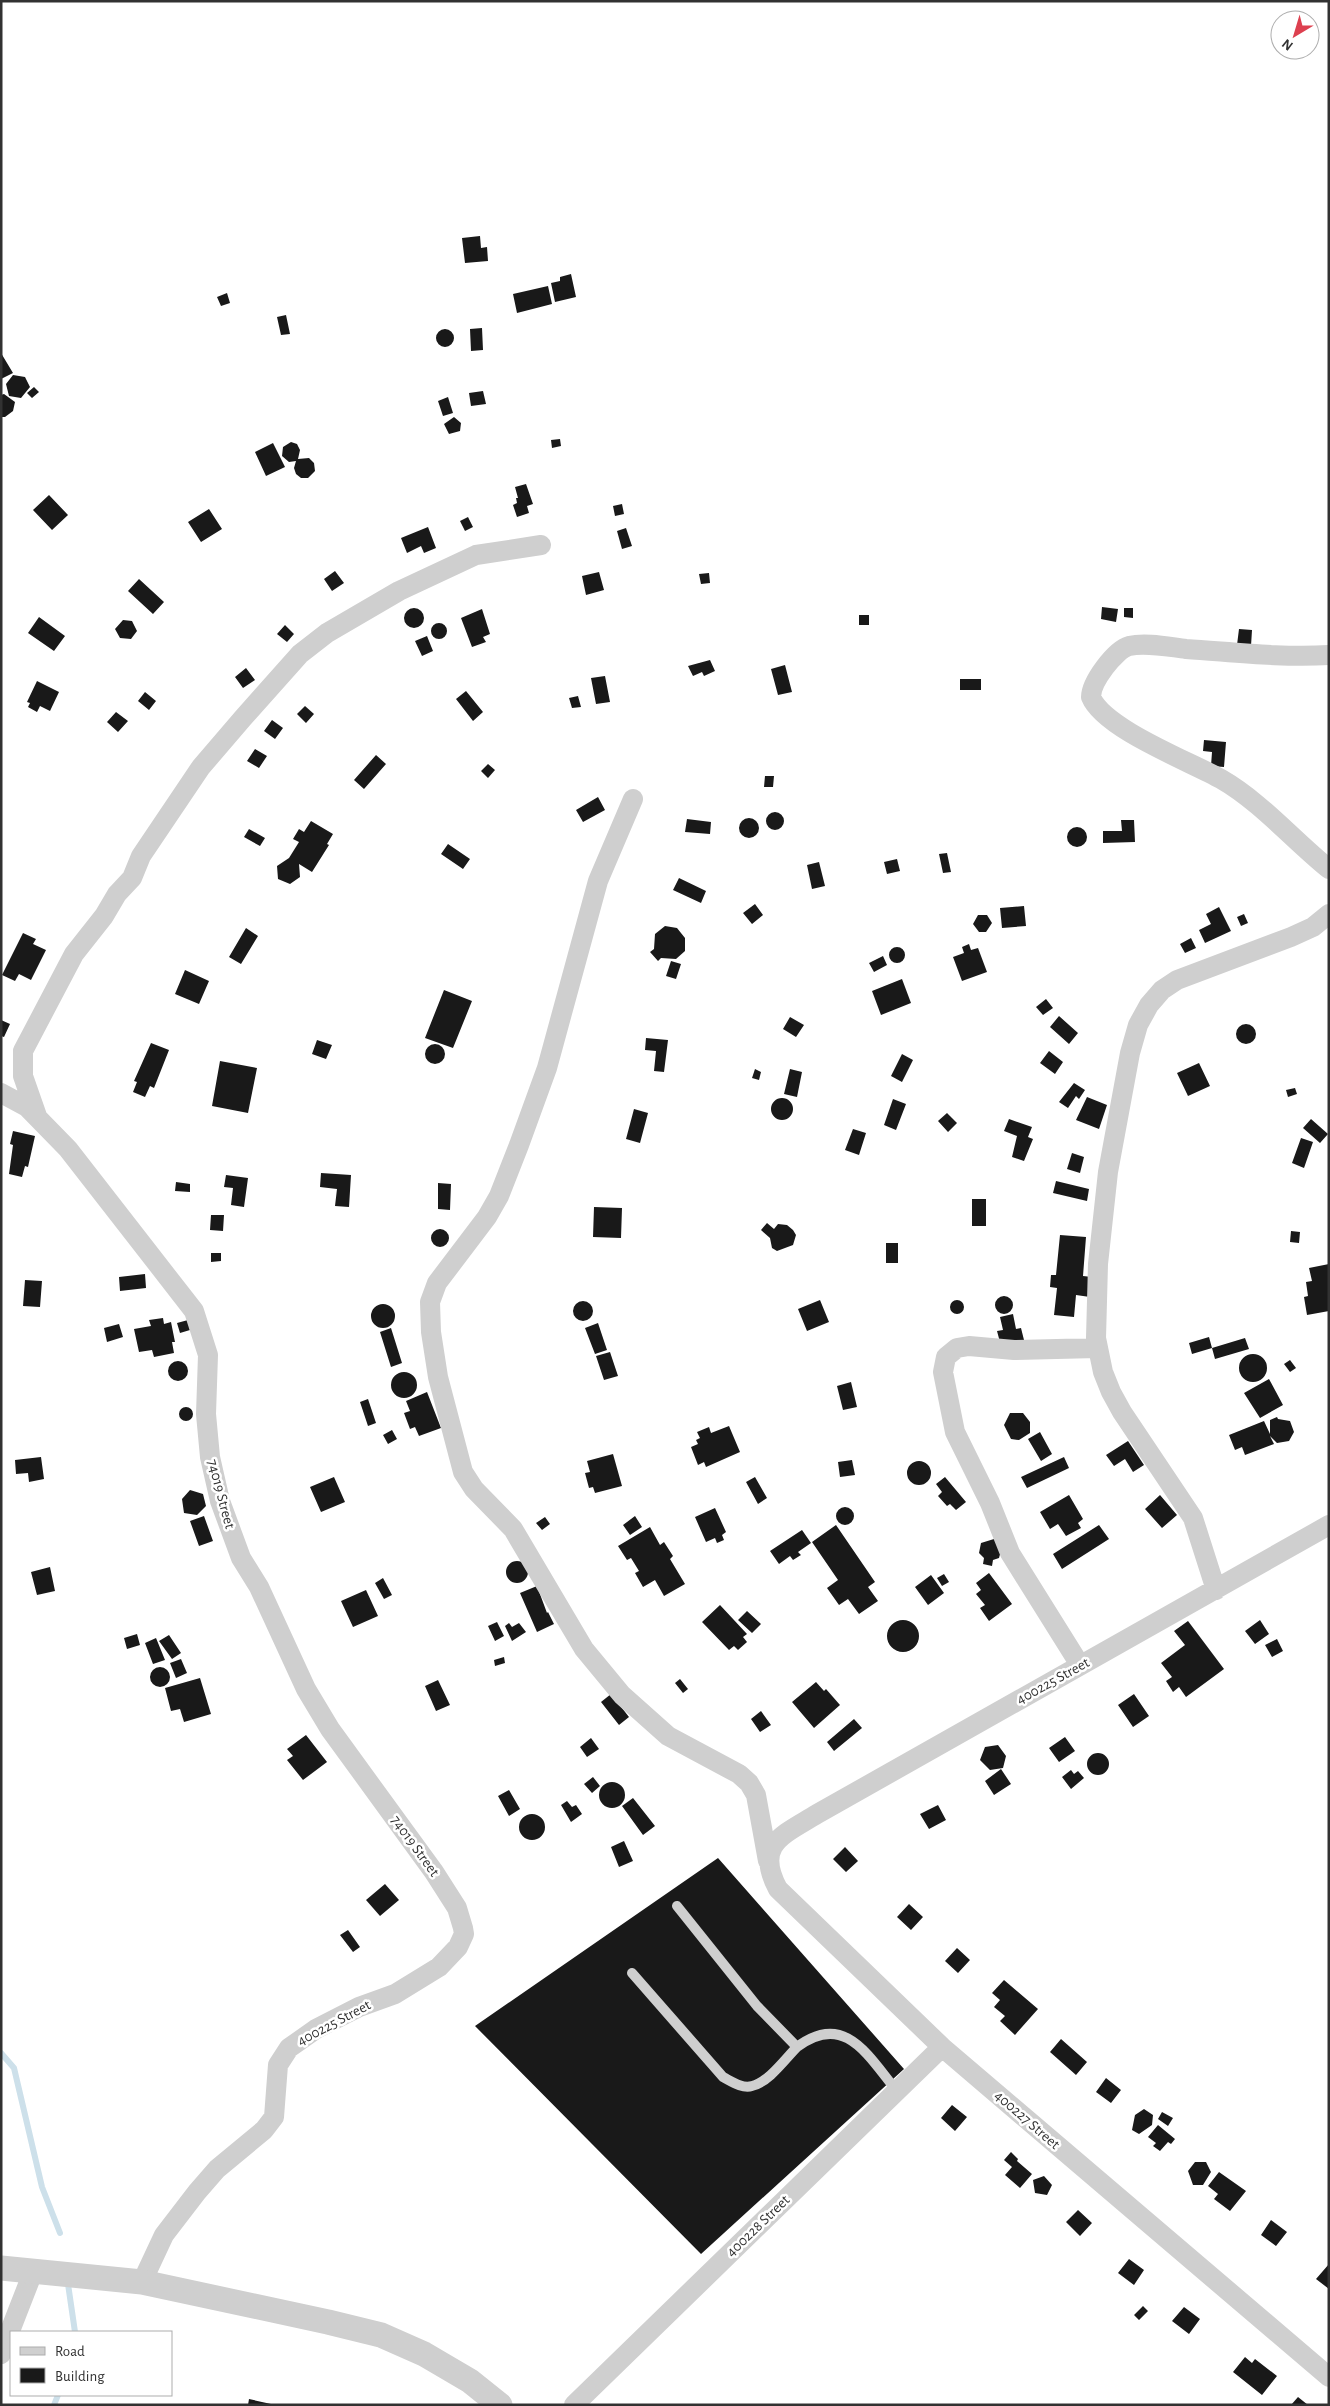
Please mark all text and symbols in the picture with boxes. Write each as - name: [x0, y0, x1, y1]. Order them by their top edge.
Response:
- north arrow: [1270, 10, 1320, 60]
- text: N: [1279, 36, 1296, 53]
- street label: 74019 Street: [205, 1458, 238, 1531]
- street label: 400225 Street: [1014, 1655, 1092, 1707]
- street label: 74019 Street: [388, 1813, 442, 1879]
- street label: 400225 Street: [295, 1997, 373, 2049]
- street label: 400227 Street: [992, 2088, 1063, 2152]
- street label: 400228 Street: [723, 2192, 793, 2260]
- legend: [10, 2331, 172, 2396]
- text: Road: [55, 2344, 85, 2359]
- text: Building: [55, 2369, 105, 2384]

